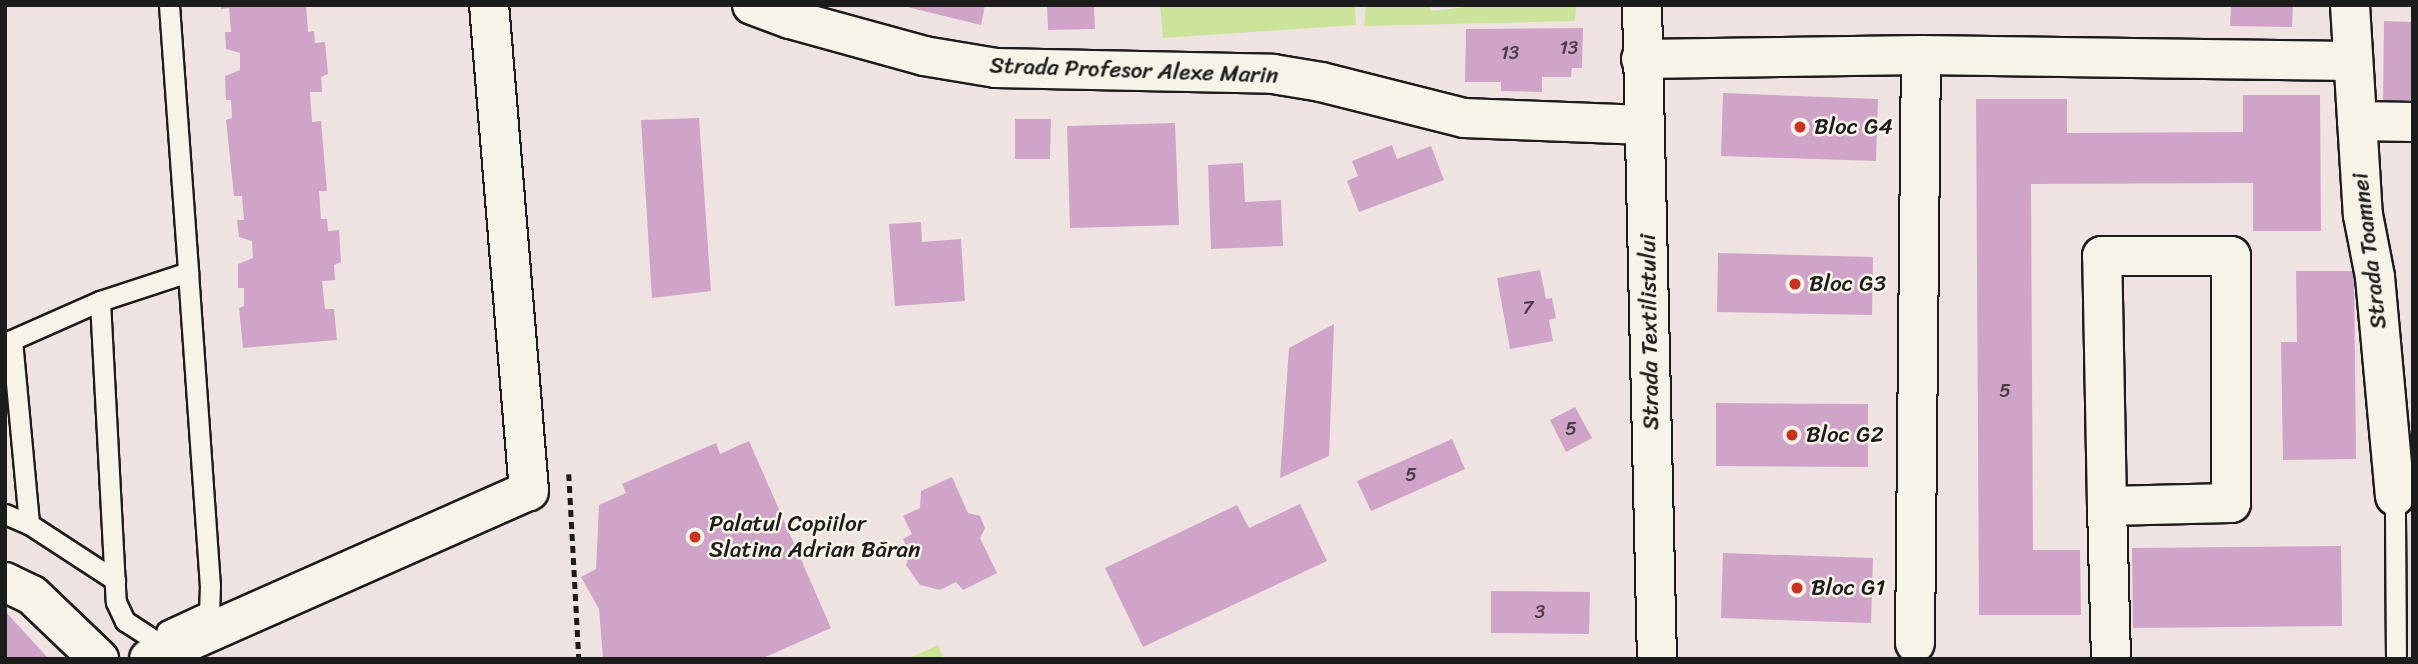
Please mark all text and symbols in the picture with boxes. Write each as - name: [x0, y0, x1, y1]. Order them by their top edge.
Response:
- house number: 13: [1560, 37, 1578, 59]
- house number: 13: [1501, 42, 1519, 64]
- street label: Strada Profesor Alexe Marin: [989, 52, 1279, 90]
- place label: Bloc G4: [1814, 113, 1893, 141]
- marker: Bloc G4: [1792, 119, 1808, 135]
- street label: Strada Toamnei: [2347, 172, 2393, 330]
- street label: Strada Textilistului: [1634, 233, 1666, 431]
- place label: Bloc G3: [1809, 270, 1886, 298]
- marker: Bloc G3: [1787, 276, 1803, 292]
- house number: 7: [1523, 297, 1533, 319]
- house number: 5: [1999, 380, 2011, 402]
- house number: 5: [1565, 418, 1577, 440]
- place label: Bloc G2: [1806, 421, 1884, 449]
- marker: Bloc G2: [1784, 427, 1800, 443]
- house number: 5: [1405, 464, 1417, 486]
- place label: Palatul Copiilor Slatina Adrian Băran: [709, 510, 920, 564]
- marker: Palatul Copiilor Slatina Adrian Băran: [687, 529, 703, 545]
- place label: Bloc G1: [1811, 574, 1885, 602]
- marker: Bloc G1: [1789, 580, 1805, 596]
- house number: 3: [1535, 601, 1545, 623]

